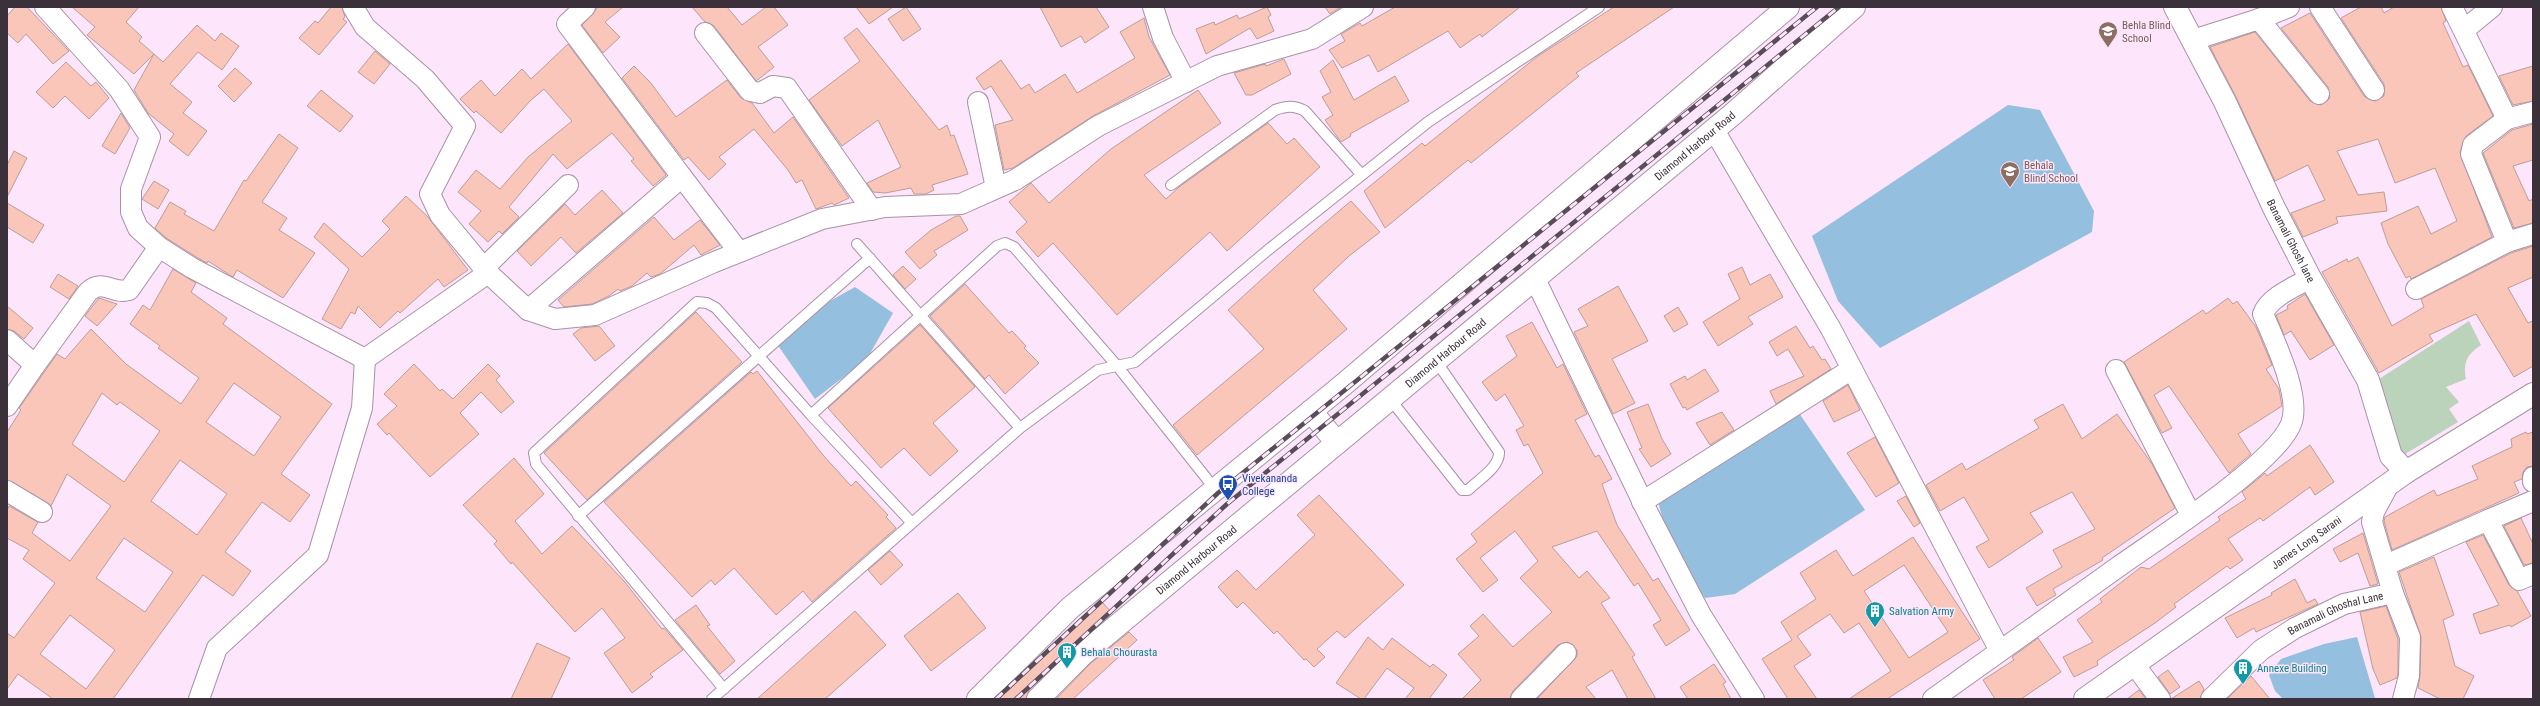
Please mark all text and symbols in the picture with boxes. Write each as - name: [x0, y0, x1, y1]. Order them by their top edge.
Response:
- place label: Behla Blind School: [2122, 19, 2171, 45]
- school or university icon: Behla Blind School: [2097, 20, 2119, 48]
- street label: Diamond Harbour Road: [1652, 109, 1738, 183]
- place label: Behala Blind School: [2024, 159, 2078, 185]
- school or university icon: Behala Blind School: [1999, 160, 2021, 188]
- street label: Banamali Ghosh lane: [2264, 197, 2317, 285]
- street label: Diamond Harbour Road: [1403, 316, 1489, 390]
- place label: Vivekananda College: [1242, 472, 1297, 498]
- bus stop icon: Vivekananda College: [1217, 473, 1239, 501]
- street label: James Long Sarani: [2269, 514, 2344, 572]
- street label: Diamond Harbour Road: [1154, 523, 1240, 597]
- street label: Banamali Ghoshal Lane: [2285, 589, 2385, 638]
- building icon: Salvation Army: [1864, 600, 1886, 628]
- place label: Salvation Army: [1889, 605, 1955, 618]
- building icon: Behala Chourasta: [1056, 641, 1078, 669]
- place label: Behala Chourasta: [1081, 646, 1157, 659]
- building icon: Annexe Building: [2232, 657, 2254, 685]
- place label: Annexe Building: [2257, 662, 2327, 675]

